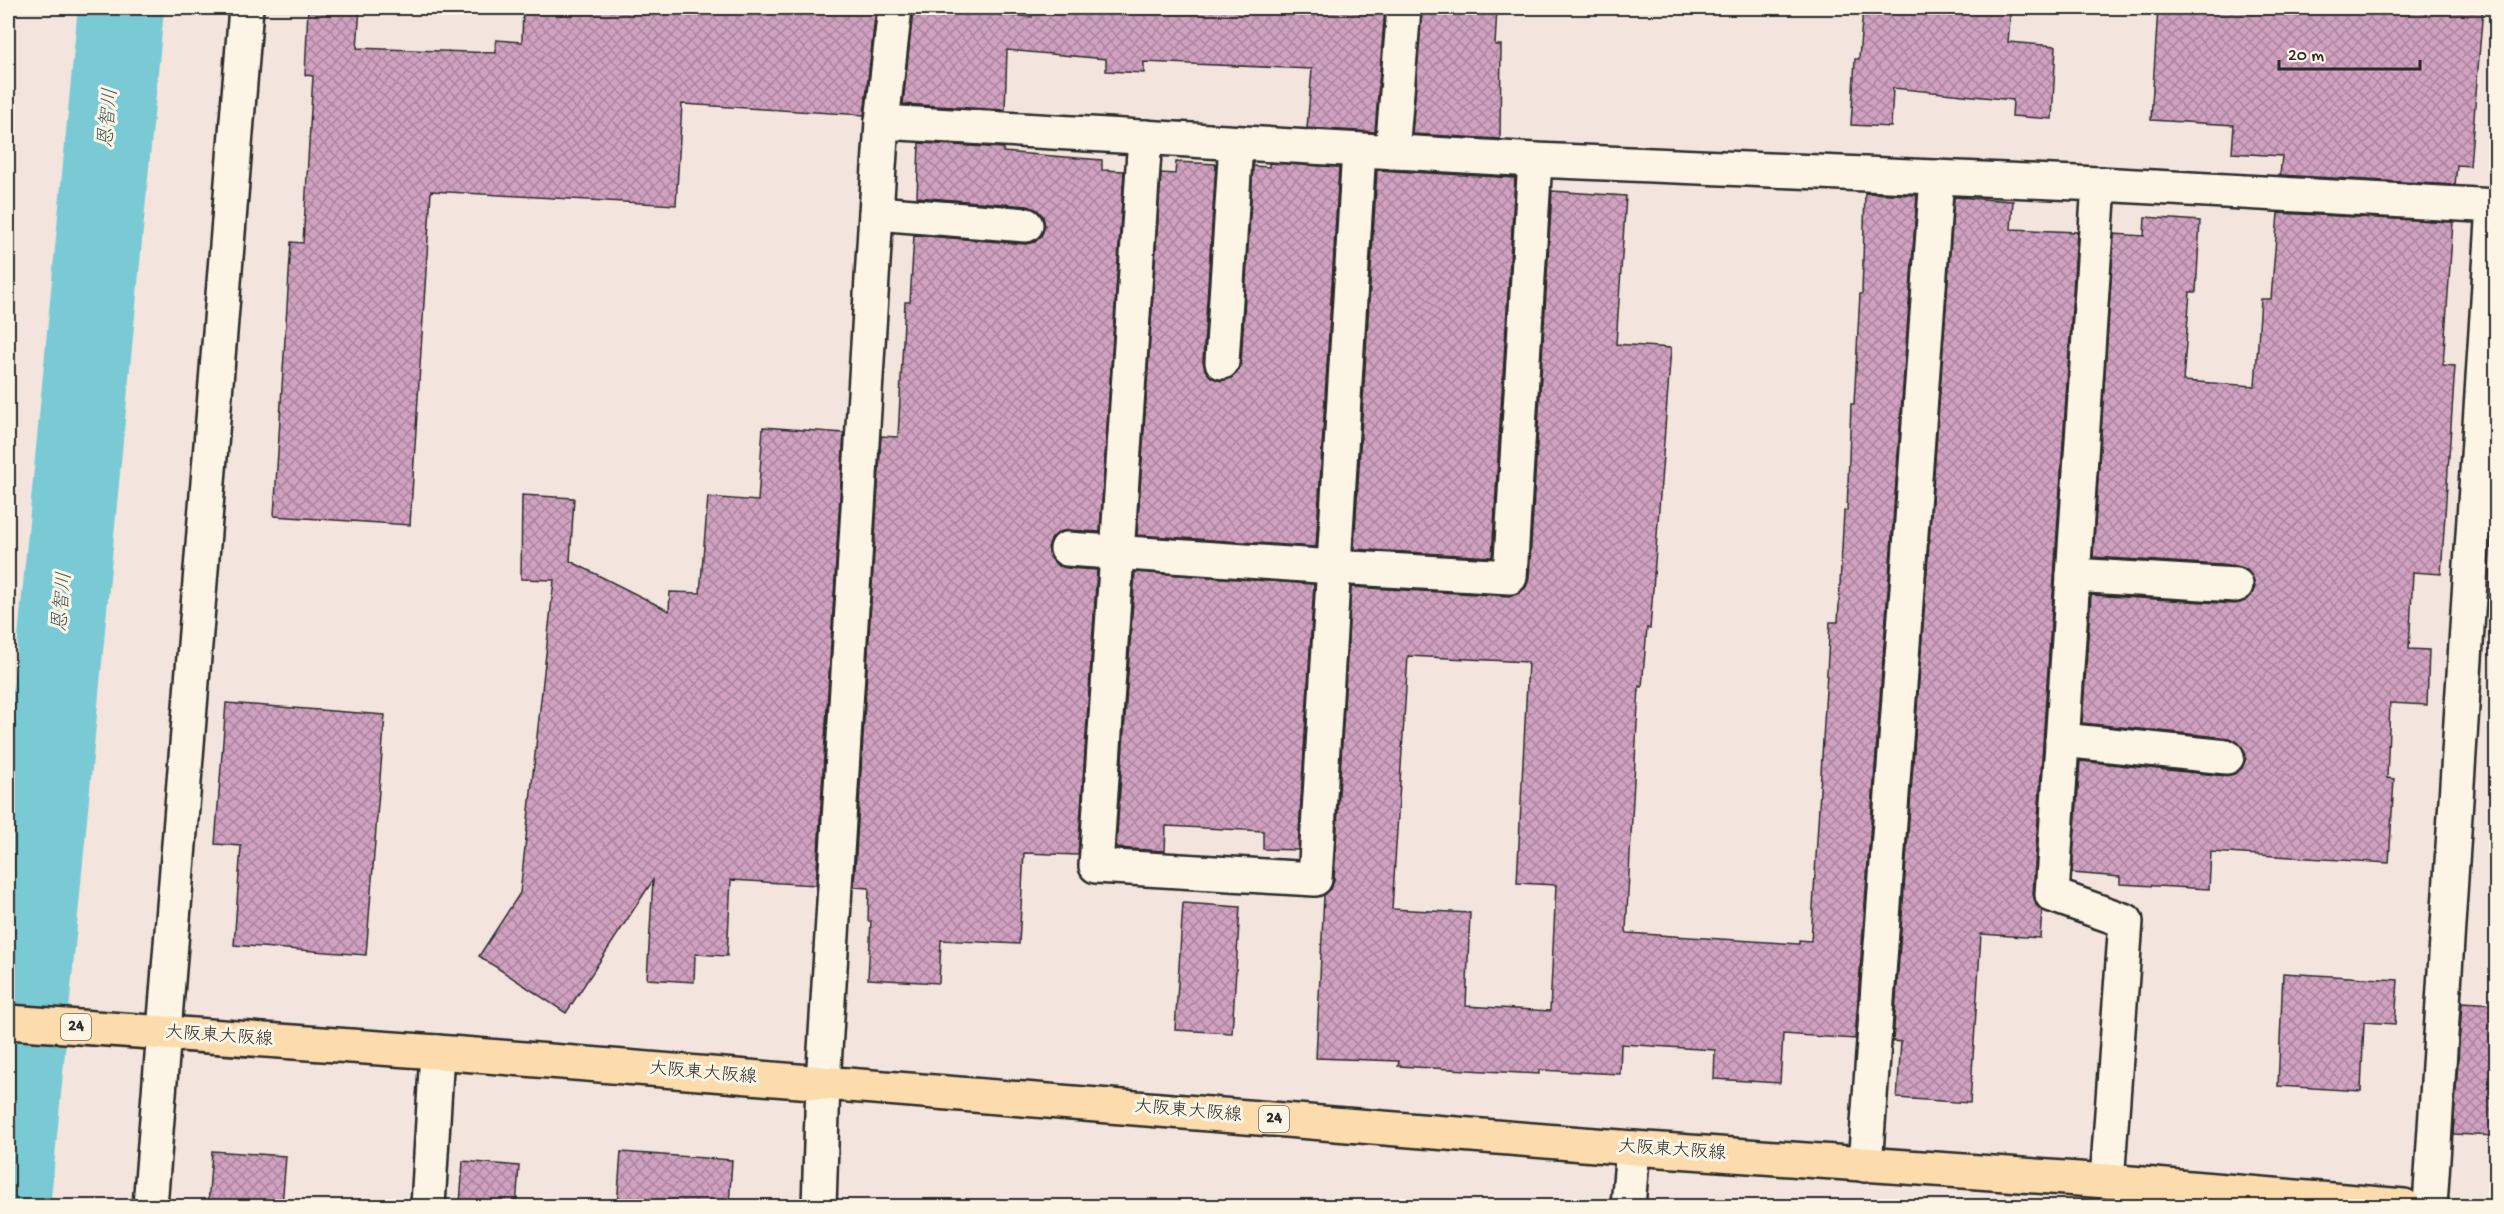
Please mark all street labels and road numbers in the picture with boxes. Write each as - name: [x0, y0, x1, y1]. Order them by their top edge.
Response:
- road number: 24: [61, 1014, 91, 1040]
- street label: 大阪東大阪線: [164, 1022, 274, 1051]
- street label: 大阪東大阪線: [648, 1058, 758, 1089]
- street label: 大阪東大阪線: [1133, 1096, 1243, 1127]
- road number: 24: [1259, 1106, 1289, 1132]
- street label: 大阪東大阪線: [1617, 1136, 1727, 1165]

